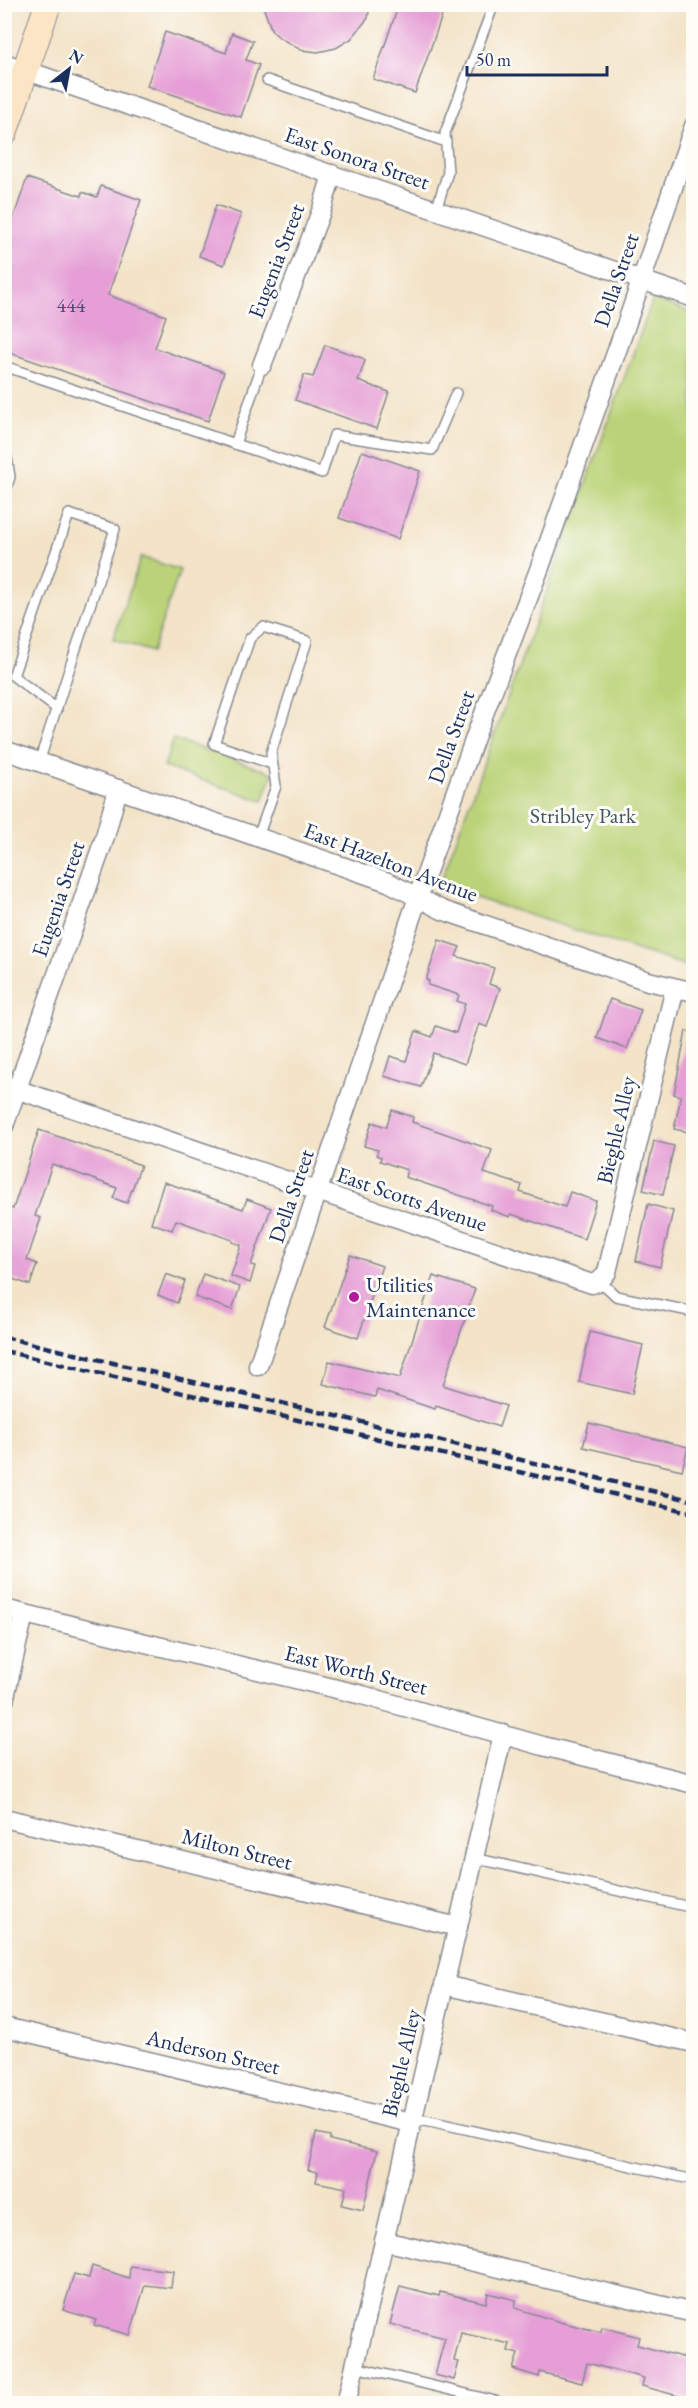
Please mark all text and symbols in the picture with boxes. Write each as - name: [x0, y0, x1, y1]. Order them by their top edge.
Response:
- north arrow: [39, 39, 99, 99]
- scale bar: [467, 39, 606, 77]
- text: N: [66, 44, 87, 69]
- text: 50 m: [476, 48, 511, 71]
- street label: East Sonora Street: [281, 120, 433, 196]
- street label: Eugenia Street: [241, 199, 311, 323]
- street label: Della Street: [586, 229, 646, 331]
- house number: 444: [57, 292, 86, 318]
- street label: Della Street: [421, 686, 481, 788]
- park label: Stribley Park: [530, 801, 637, 830]
- street label: East Hazelton Avenue: [300, 815, 483, 909]
- street label: Eugenia Street: [25, 837, 91, 961]
- street label: Bieghle Alley: [589, 1073, 643, 1187]
- street label: Della Street: [261, 1145, 321, 1247]
- street label: East Scotts Avenue: [333, 1160, 491, 1238]
- place label: Utilities Maintenance: [366, 1270, 476, 1324]
- marker: Utilities Maintenance: [347, 1290, 361, 1304]
- street label: East Worth Street: [282, 1638, 431, 1702]
- street label: Milton Street: [179, 1821, 295, 1877]
- street label: Bieghle Alley: [374, 2006, 428, 2120]
- street label: Anderson Street: [142, 2022, 283, 2081]

